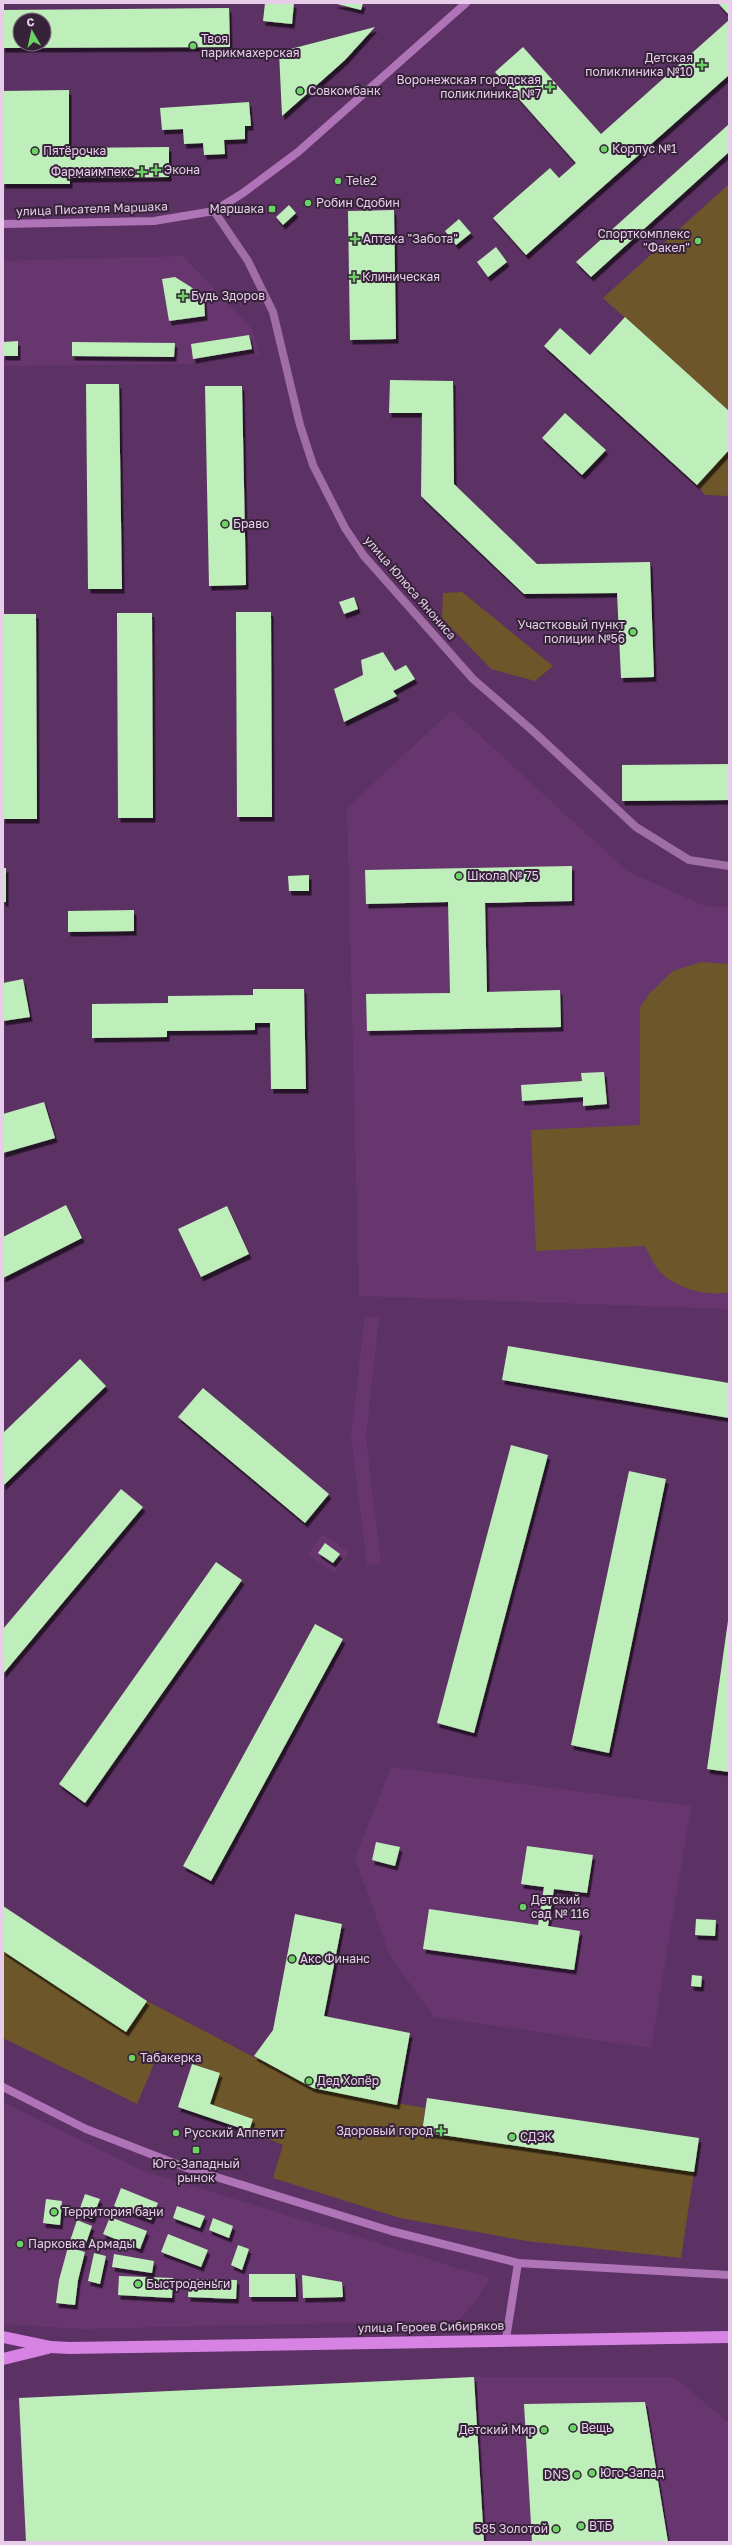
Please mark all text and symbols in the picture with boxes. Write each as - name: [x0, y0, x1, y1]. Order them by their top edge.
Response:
- north arrow: [12, 12, 52, 52]
- text: С: [25, 15, 35, 29]
- place label: Твоя парикмахерская: [201, 31, 300, 60]
- marker: Твоя парикмахерская: [188, 41, 198, 51]
- place label: Детская поликлиника №10: [585, 50, 693, 79]
- marker: Детская поликлиника №10: [696, 59, 708, 71]
- place label: Воронежская городская поликлиника №7: [397, 72, 541, 101]
- marker: Воронежская городская поликлиника №7: [544, 81, 556, 93]
- place label: Совкомбанк: [308, 83, 381, 98]
- marker: Совкомбанк: [295, 86, 305, 96]
- place label: Корпус №1: [612, 141, 677, 156]
- place label: Пятёрочка: [43, 143, 106, 158]
- marker: Корпус №1: [599, 144, 609, 154]
- marker: Пятёрочка: [30, 146, 40, 156]
- place label: Экона: [164, 162, 200, 177]
- place label: Фармаимпекс: [51, 164, 134, 179]
- marker: Экона: [151, 165, 161, 175]
- marker: Фармаимпекс: [137, 167, 147, 177]
- place label: Tele2: [346, 173, 377, 188]
- marker: Tele2: [333, 176, 343, 186]
- place label: Робин Сдобин: [316, 195, 400, 210]
- street label: улица Писателя Маршака: [16, 198, 168, 219]
- marker: Робин Сдобин: [303, 198, 313, 208]
- place label: Маршака: [209, 201, 264, 216]
- marker: Маршака: [267, 204, 277, 214]
- place label: Спорткомплекс "Факел": [597, 226, 690, 255]
- place label: Аптека "Забота": [363, 231, 458, 246]
- marker: Аптека "Забота": [350, 234, 360, 244]
- marker: Спорткомплекс "Факел": [693, 236, 703, 246]
- place label: Клиническая: [362, 269, 440, 284]
- marker: Клиническая: [349, 272, 359, 282]
- place label: Будь Здоров: [191, 288, 265, 303]
- marker: Будь Здоров: [178, 291, 188, 301]
- place label: Браво: [233, 516, 269, 531]
- marker: Браво: [220, 519, 230, 529]
- street label: улица Юлюса Янониса: [361, 533, 460, 643]
- place label: Участковый пункт полиции №56: [518, 617, 625, 646]
- marker: Участковый пункт полиции №56: [628, 627, 638, 637]
- place label: Школа № 75: [467, 868, 539, 883]
- marker: Школа № 75: [454, 871, 464, 881]
- place label: Детский сад № 116: [531, 1892, 590, 1921]
- marker: Детский сад № 116: [518, 1902, 528, 1912]
- place label: Акс Финанс: [300, 1951, 370, 1966]
- marker: Акс Финанс: [287, 1954, 297, 1964]
- place label: Табакерка: [140, 2050, 202, 2065]
- marker: Табакерка: [127, 2053, 137, 2063]
- place label: Дед Хопёр: [317, 2073, 379, 2088]
- marker: Дед Хопёр: [304, 2076, 314, 2086]
- place label: Здоровый город: [336, 2123, 433, 2138]
- place label: Русский Аппетит: [184, 2125, 285, 2140]
- marker: Здоровый город: [436, 2126, 446, 2136]
- marker: Русский Аппетит: [171, 2128, 181, 2138]
- place label: СДЭК: [520, 2129, 554, 2144]
- marker: СДЭК: [507, 2132, 517, 2142]
- marker: Юго-Западный рынок: [191, 2145, 201, 2155]
- place label: Юго-Западный рынок: [152, 2156, 240, 2185]
- place label: Территория бани: [62, 2204, 163, 2219]
- marker: Территория бани: [49, 2207, 59, 2217]
- place label: Парковка Армады: [28, 2236, 135, 2251]
- marker: Парковка Армады: [15, 2239, 25, 2249]
- place label: Быстроденьги: [146, 2276, 230, 2291]
- marker: Быстроденьги: [133, 2279, 143, 2289]
- street label: улица Героев Сибиряков: [358, 2318, 505, 2335]
- place label: Вещь: [581, 2420, 612, 2435]
- place label: Детский Мир: [459, 2422, 536, 2437]
- marker: Вещь: [568, 2423, 578, 2433]
- marker: Детский Мир: [539, 2425, 549, 2435]
- place label: Юго-Запад: [600, 2465, 664, 2480]
- place label: DNS: [544, 2467, 569, 2482]
- marker: Юго-Запад: [587, 2468, 597, 2478]
- marker: DNS: [572, 2470, 582, 2480]
- place label: ВТБ: [589, 2518, 612, 2533]
- place label: 585 Золотой: [475, 2521, 548, 2536]
- marker: ВТБ: [576, 2521, 586, 2531]
- marker: 585 Золотой: [551, 2524, 561, 2534]

